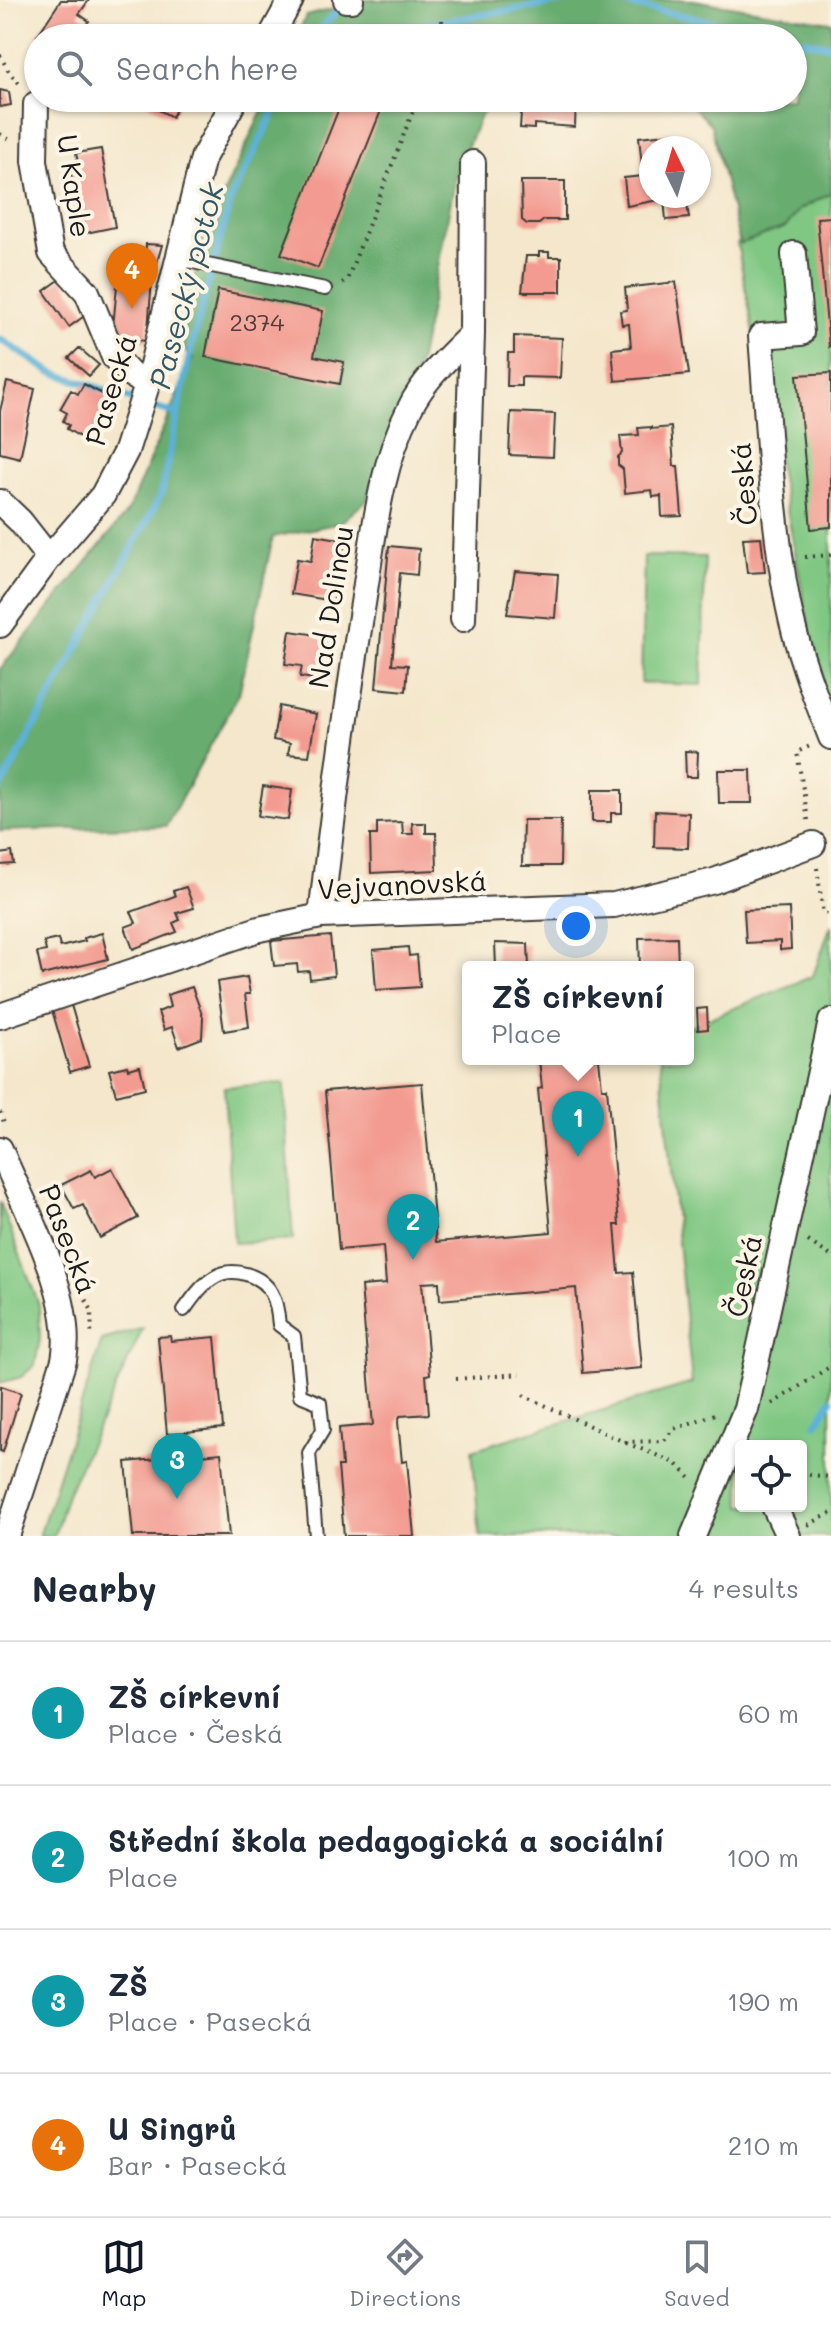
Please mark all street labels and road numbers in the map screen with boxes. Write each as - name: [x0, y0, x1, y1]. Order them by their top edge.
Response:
- street label: U Kaple: [50, 132, 100, 240]
- street label: Pasecká: [76, 330, 144, 450]
- street label: Česká: [721, 441, 765, 527]
- street label: Nad Dolinou: [299, 523, 361, 691]
- street label: Vejvanovská: [316, 862, 488, 906]
- street label: Pasecká: [32, 1179, 106, 1298]
- street label: Česká: [717, 1231, 769, 1320]

